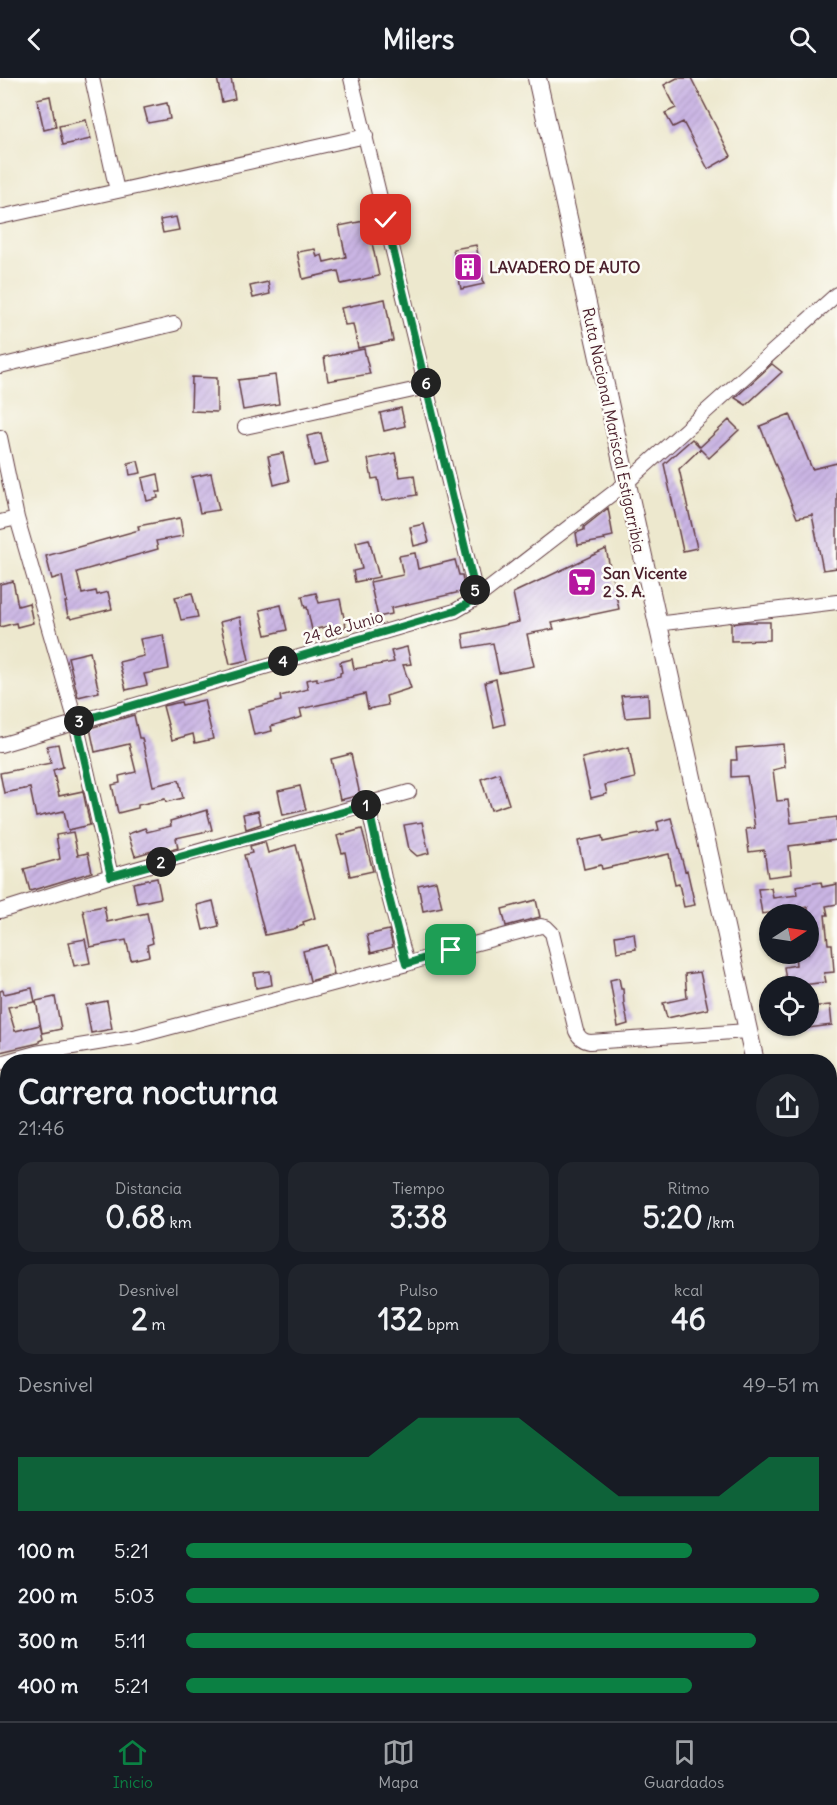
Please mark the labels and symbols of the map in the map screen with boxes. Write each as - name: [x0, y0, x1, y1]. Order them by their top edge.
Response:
- pin: [360, 194, 411, 245]
- building icon: LAVADERO DE AUTO: [452, 251, 484, 283]
- place label: LAVADERO DE AUTO: [489, 257, 640, 277]
- street label: Ruta Nacional Mariscal Estigarribia: [578, 306, 650, 554]
- pin: 6: [411, 368, 441, 398]
- place label: San Vicente 2 S. A.: [603, 563, 688, 601]
- supermarket icon: San Vicente 2 S. A.: [566, 566, 598, 598]
- pin: 5: [460, 575, 490, 605]
- street label: 24 de Junio: [301, 606, 385, 648]
- pin: 4: [268, 646, 298, 676]
- pin: 3: [64, 706, 94, 736]
- pin: 1: [351, 790, 381, 820]
- pin: 2: [146, 847, 176, 877]
- north arrow: [759, 904, 819, 964]
- pin: [425, 924, 476, 975]

